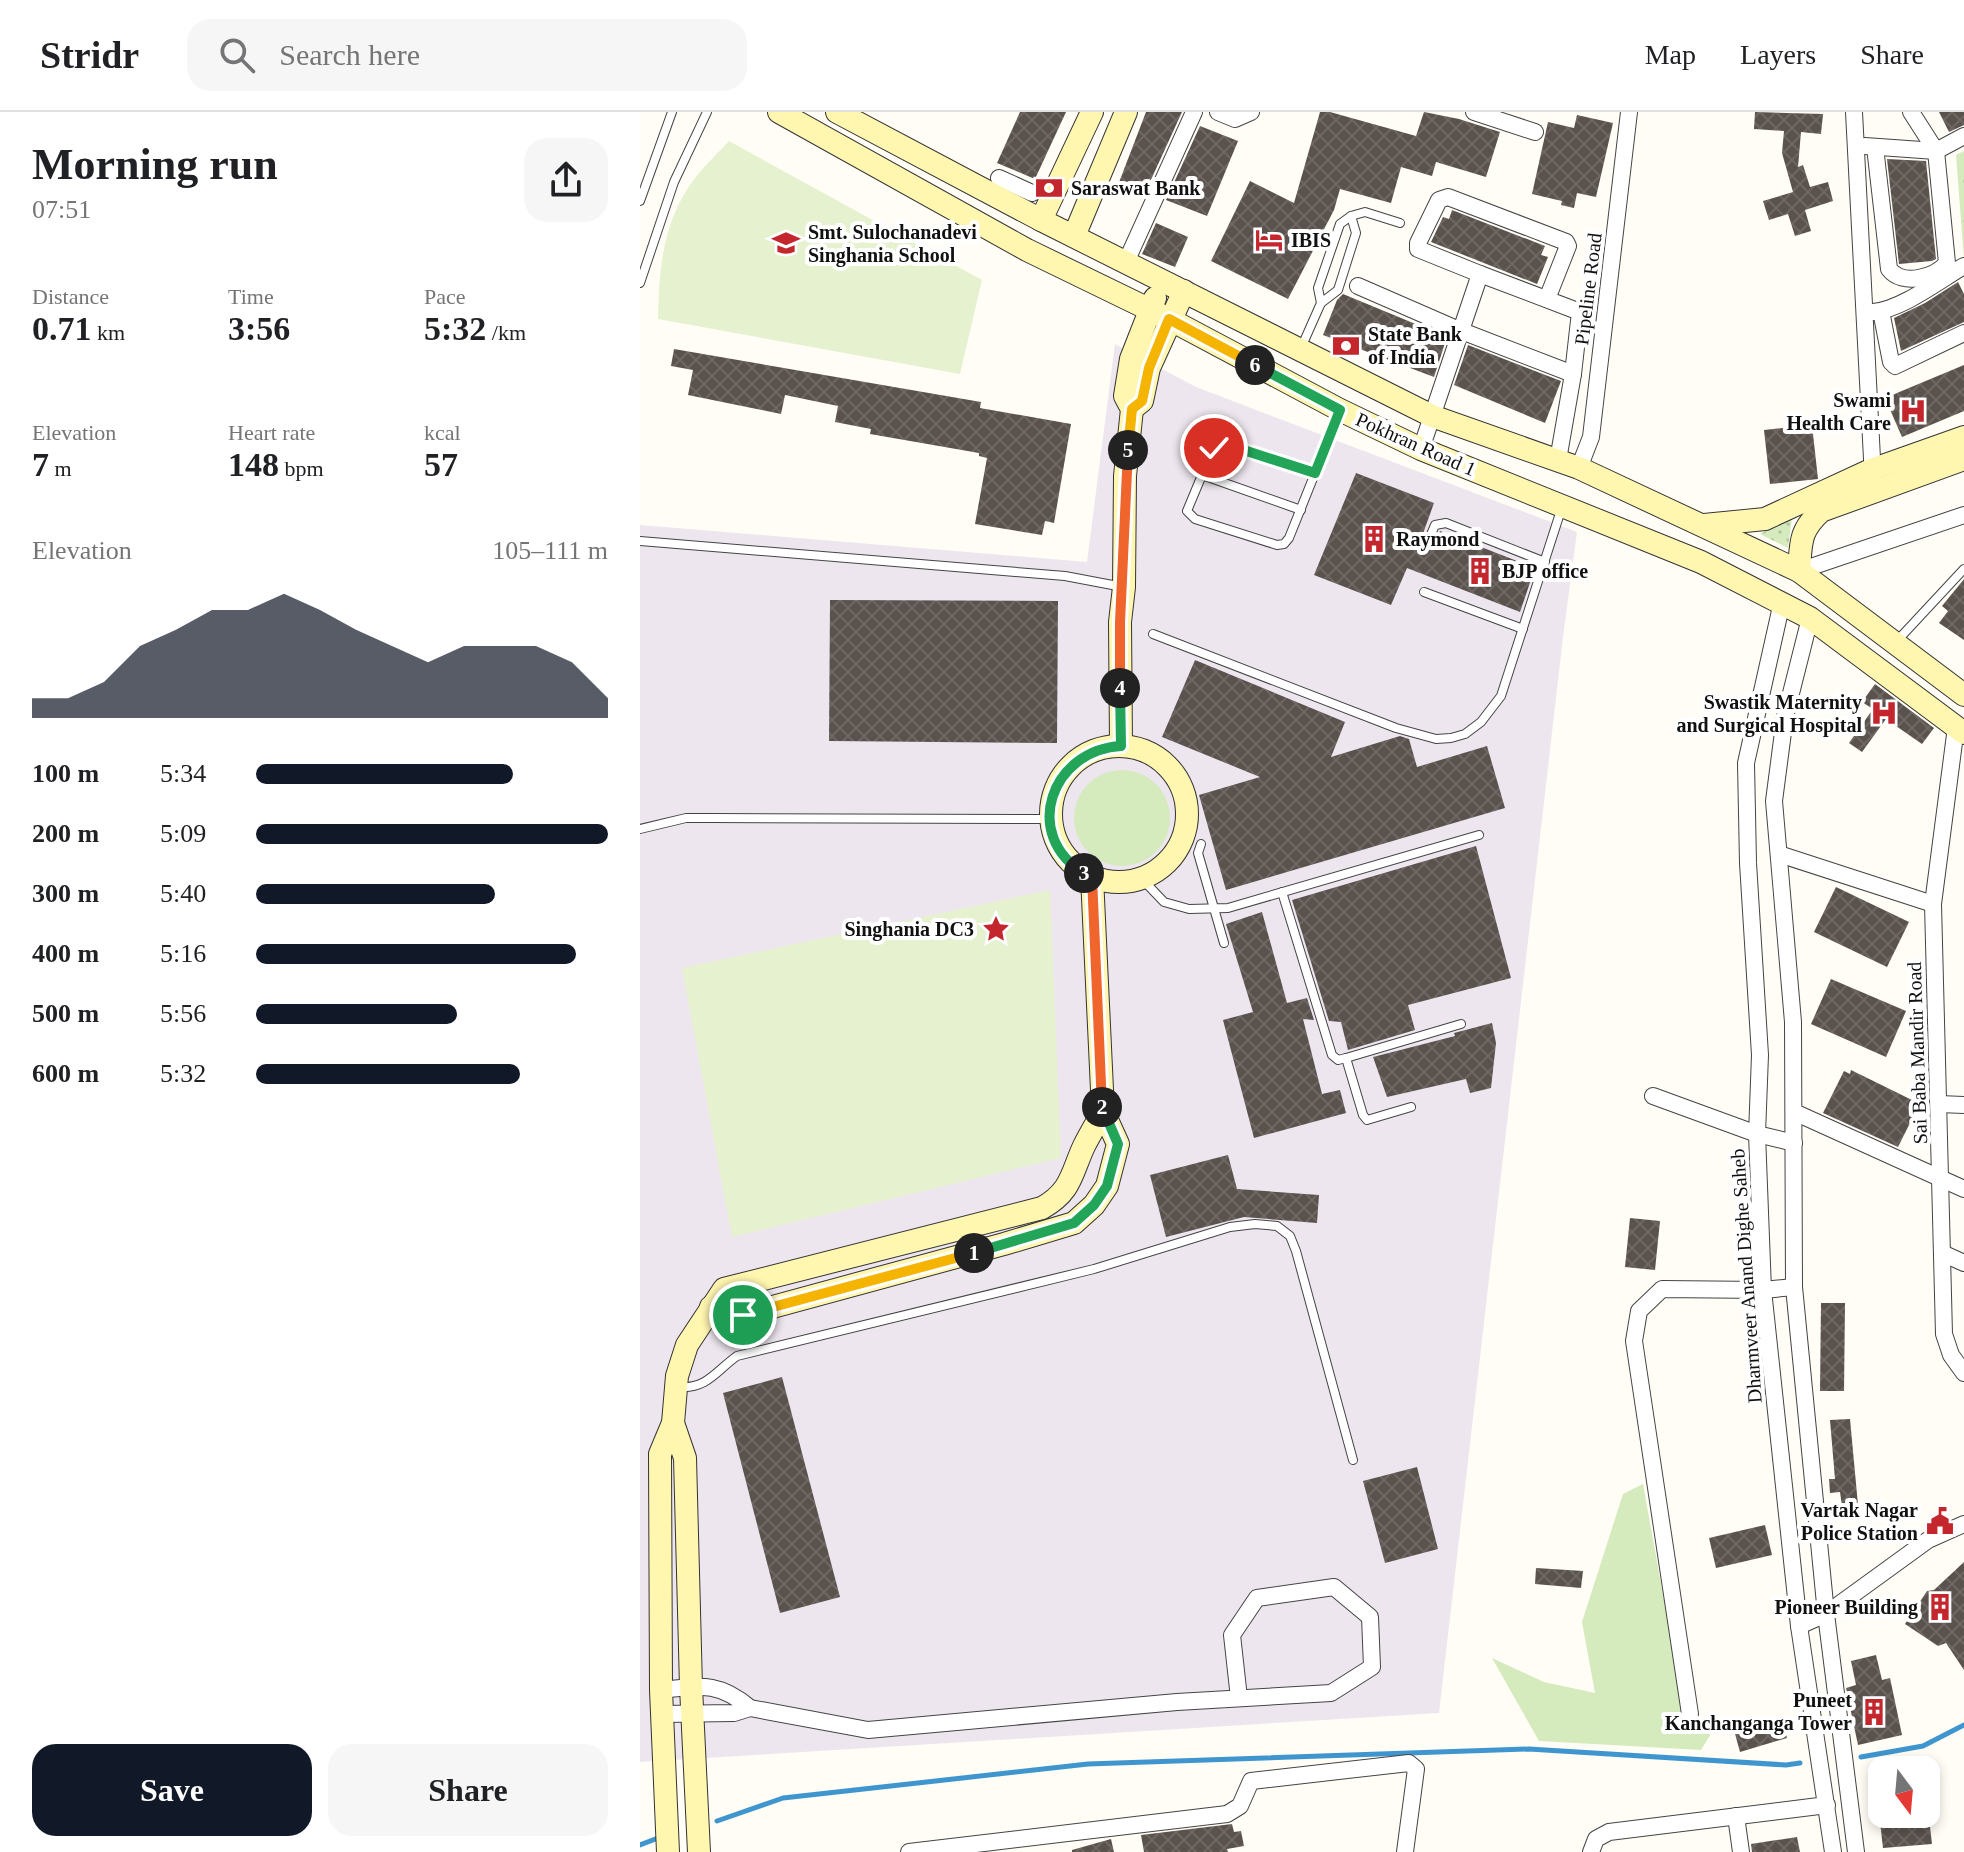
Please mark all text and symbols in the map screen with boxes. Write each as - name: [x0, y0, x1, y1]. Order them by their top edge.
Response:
- search box: [187, 19, 747, 91]
- icon: search: [215, 33, 259, 77]
- text: Stridr: [40, 34, 139, 76]
- text: Search here: [279, 38, 420, 71]
- text: Map: [1645, 39, 1696, 70]
- text: Layers: [1740, 39, 1816, 70]
- text: Share: [1860, 39, 1924, 70]
- button: share: [524, 138, 608, 222]
- text: Morning run: [32, 140, 278, 189]
- bank icon: Saraswat Bank: [1034, 173, 1064, 203]
- place label: Saraswat Bank: [1071, 177, 1201, 199]
- text: 07:51: [32, 195, 91, 224]
- place label: Smt. Sulochanadevi Singhania School: [808, 221, 977, 267]
- hotel icon: IBIS: [1254, 225, 1284, 255]
- school or university icon: Smt. Sulochanadevi Singhania School: [771, 228, 801, 258]
- place label: IBIS: [1291, 229, 1331, 251]
- street label: Pipeline Road: [1570, 232, 1607, 346]
- text: Distance: [32, 284, 109, 309]
- text: Time: [228, 284, 274, 309]
- text: Pace: [424, 284, 466, 309]
- text: 0.71: [32, 310, 92, 347]
- text: 3:56: [228, 310, 290, 347]
- text: 5:32: [424, 310, 486, 347]
- text: km: [92, 320, 125, 345]
- text: /km: [486, 320, 526, 345]
- place label: State Bank of India: [1368, 323, 1463, 368]
- bank icon: State Bank of India: [1331, 331, 1361, 361]
- pin: 6: [1235, 345, 1275, 385]
- text: 6: [1250, 352, 1261, 377]
- place label: Swami Health Care: [1786, 389, 1891, 434]
- hospital icon: Swami Health Care: [1898, 396, 1928, 426]
- street label: Pokhran Road 1: [1353, 408, 1479, 480]
- pin: [1180, 414, 1248, 482]
- text: Elevation: [32, 420, 116, 445]
- text: Heart rate: [228, 420, 315, 445]
- text: kcal: [424, 420, 461, 445]
- icon: check: [1192, 426, 1236, 470]
- pin: 5: [1108, 430, 1148, 470]
- text: 5: [1123, 437, 1134, 462]
- text: 7: [32, 446, 49, 483]
- text: 148: [228, 446, 279, 483]
- text: 57: [424, 446, 458, 483]
- text: m: [49, 456, 72, 481]
- text: bpm: [279, 456, 324, 481]
- building icon: Raymond: [1359, 524, 1389, 554]
- place label: Raymond: [1396, 528, 1479, 551]
- text: Elevation: [32, 536, 132, 565]
- text: 105–111 m: [492, 536, 608, 565]
- building icon: BJP office: [1465, 556, 1495, 586]
- place label: BJP office: [1502, 560, 1588, 582]
- pin: 4: [1100, 668, 1140, 708]
- text: 4: [1115, 675, 1126, 700]
- place label: Swastik Maternity and Surgical Hospital: [1676, 691, 1862, 737]
- hospital icon: Swastik Maternity and Surgical Hospital: [1869, 698, 1899, 728]
- text: 100 m: [32, 759, 99, 788]
- text: 5:34: [160, 759, 206, 788]
- text: 200 m: [32, 819, 99, 848]
- text: 5:09: [160, 819, 206, 848]
- pin: 3: [1064, 853, 1104, 893]
- text: 3: [1079, 860, 1090, 885]
- text: 300 m: [32, 879, 99, 908]
- text: 5:40: [160, 879, 206, 908]
- place icon: Singhania DC3: [981, 914, 1011, 944]
- place label: Singhania DC3: [845, 918, 974, 941]
- text: 400 m: [32, 939, 99, 968]
- text: 5:16: [160, 939, 206, 968]
- street label: Sai Baba Mandir Road: [1903, 961, 1931, 1145]
- text: 500 m: [32, 999, 99, 1028]
- text: 5:56: [160, 999, 206, 1028]
- text: 600 m: [32, 1059, 99, 1088]
- text: 5:32: [160, 1059, 206, 1088]
- pin: 2: [1082, 1087, 1122, 1127]
- text: 2: [1097, 1094, 1108, 1119]
- street label: Dharmveer Anand Dighe Saheb: [1726, 1148, 1767, 1404]
- pin: 1: [954, 1233, 994, 1273]
- text: 1: [969, 1240, 980, 1265]
- pin: [709, 1281, 777, 1349]
- icon: arrive: [721, 1293, 765, 1337]
- place label: Vartak Nagar Police Station: [1800, 1499, 1918, 1544]
- public building icon: Vartak Nagar Police Station: [1925, 1506, 1955, 1536]
- building icon: Pioneer Building: [1925, 1592, 1955, 1622]
- place label: Pioneer Building: [1774, 1596, 1918, 1619]
- place label: Puneet Kanchanganga Tower: [1665, 1689, 1852, 1735]
- building icon: Puneet Kanchanganga Tower: [1859, 1697, 1889, 1727]
- button: Save: [32, 1744, 312, 1836]
- button: Share: [328, 1744, 608, 1836]
- north arrow: [1868, 1756, 1940, 1828]
- map controls: [1868, 1756, 1940, 1828]

